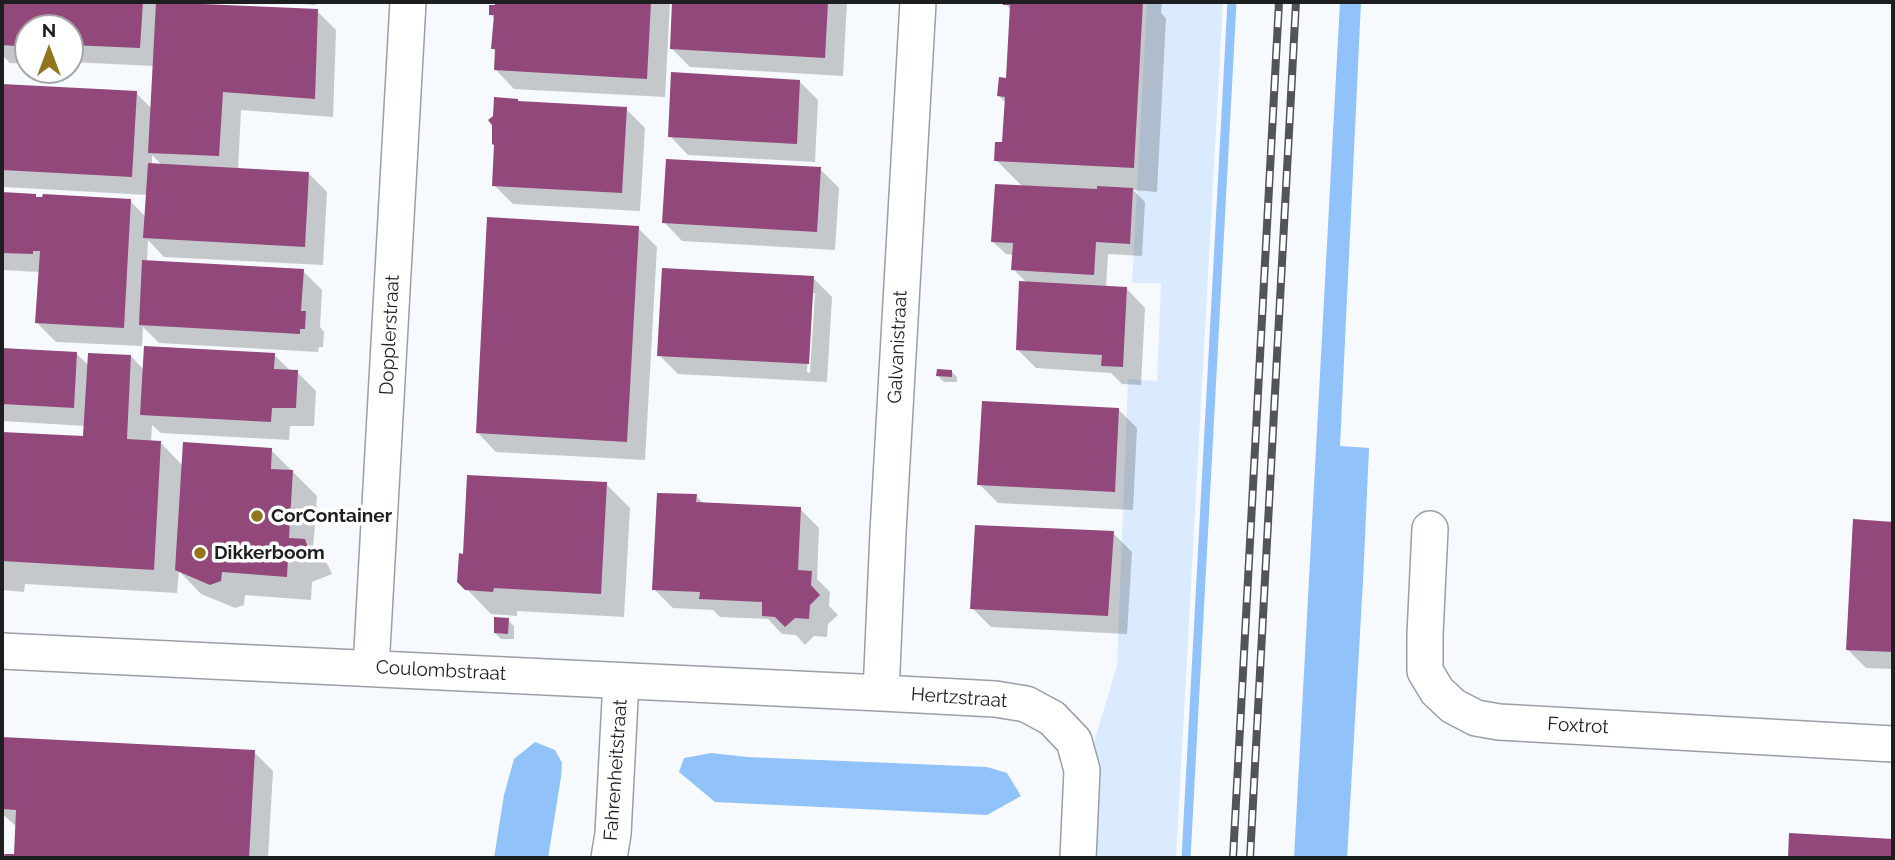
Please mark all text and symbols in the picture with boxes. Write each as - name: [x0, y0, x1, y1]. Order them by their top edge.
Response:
- north arrow: [14, 14, 84, 84]
- text: N: [42, 19, 56, 41]
- street label: Dopplerstraat: [375, 274, 405, 396]
- street label: Galvanistraat: [884, 290, 912, 404]
- place label: CorContainer: [271, 505, 392, 527]
- marker: CorContainer: [249, 508, 265, 524]
- place label: Dikkerboom: [214, 542, 325, 564]
- marker: Dikkerboom: [192, 545, 208, 561]
- street label: Coulombstraat: [375, 656, 507, 686]
- street label: Hertzstraat: [910, 683, 1008, 713]
- street label: Fahrenheitstraat: [600, 698, 632, 842]
- street label: Foxtrot: [1547, 713, 1609, 739]

